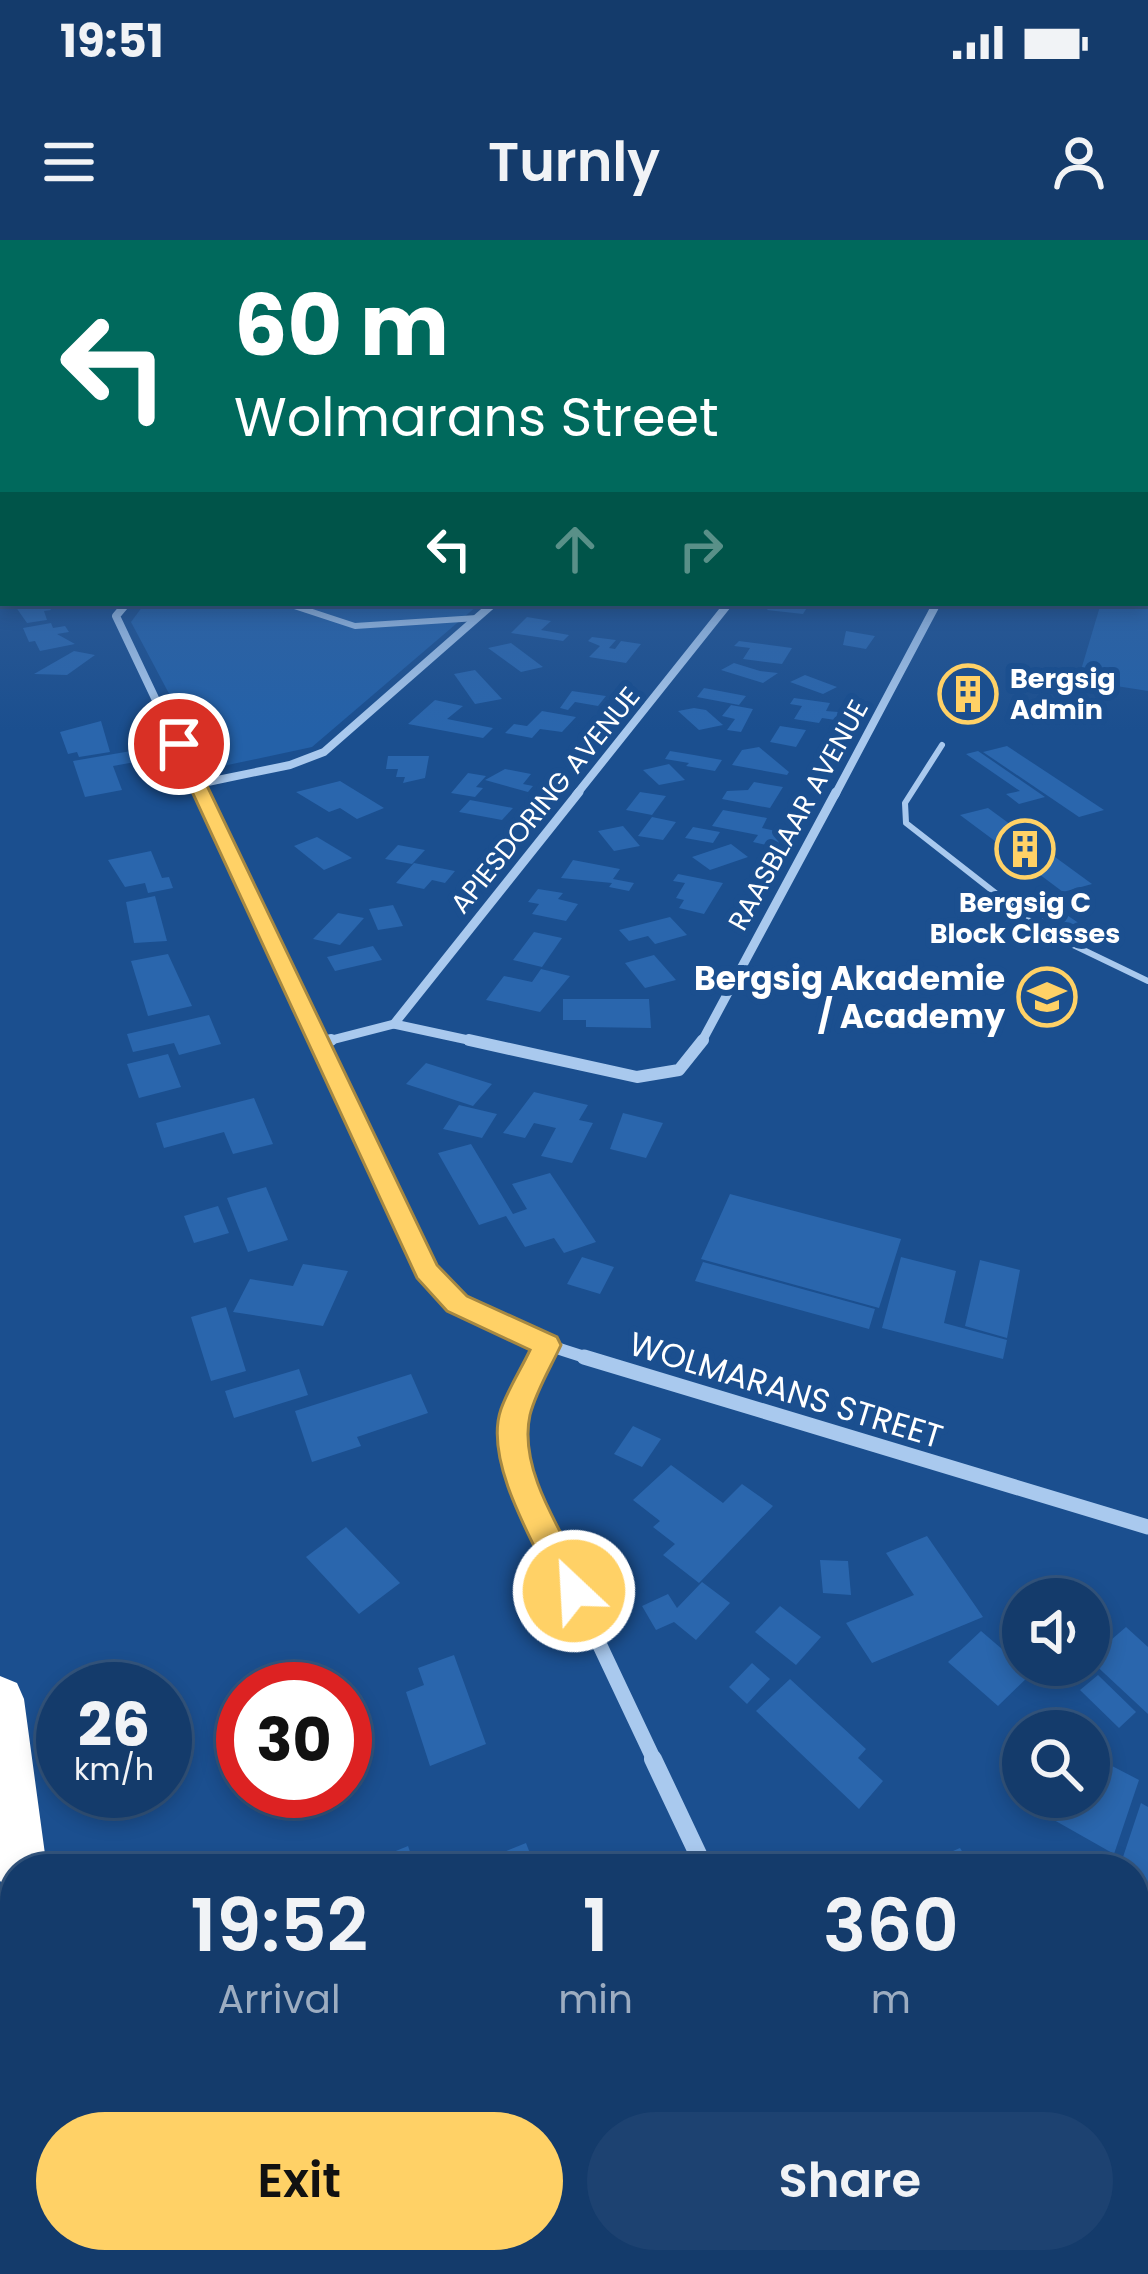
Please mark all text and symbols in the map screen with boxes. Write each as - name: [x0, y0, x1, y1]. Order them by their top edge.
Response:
- text: 19:51: [60, 10, 164, 73]
- text: Turnly: [488, 124, 660, 200]
- icon: menu: [36, 129, 102, 195]
- icon: person: [1046, 129, 1112, 195]
- text: 60 m: [234, 267, 449, 384]
- icon: left: [36, 288, 192, 444]
- text: Wolmarans Street: [234, 379, 719, 455]
- icon: left: [416, 516, 482, 582]
- icon: ahead: [542, 516, 608, 582]
- icon: right: [668, 516, 734, 582]
- place label: Bergsig Admin: [1010, 660, 1116, 728]
- building icon: Bergsig Admin: [937, 663, 999, 725]
- street label: APIESDORING AVENUE: [442, 679, 648, 921]
- pin: [128, 693, 230, 795]
- street label: RAASBLAAR AVENUE: [719, 693, 877, 937]
- icon: arrive: [146, 711, 212, 777]
- building icon: Bergsig C Block Classes: [994, 818, 1056, 880]
- place label: Bergsig C Block Classes: [930, 884, 1120, 952]
- place label: Bergsig Akademie / Academy: [694, 955, 1005, 1040]
- school or university icon: Bergsig Akademie / Academy: [1016, 966, 1078, 1028]
- street label: WOLMARANS STREET: [623, 1320, 949, 1460]
- position arrow: [511, 1528, 637, 1654]
- map controls: [1002, 1578, 1110, 1818]
- button: sound: [1002, 1578, 1110, 1686]
- speed limit sign: 30: [216, 1662, 372, 1818]
- text: 26: [78, 1683, 150, 1767]
- button: search: [1002, 1710, 1110, 1818]
- text: km/h: [74, 1748, 154, 1791]
- text: 19:52: [190, 1875, 368, 1976]
- text: 1: [582, 1875, 609, 1976]
- text: 360: [823, 1875, 959, 1976]
- text: Arrival: [218, 1972, 340, 2027]
- text: min: [558, 1972, 633, 2027]
- text: m: [871, 1972, 911, 2027]
- button: Exit: [36, 2112, 563, 2250]
- button: Share: [587, 2112, 1113, 2250]

